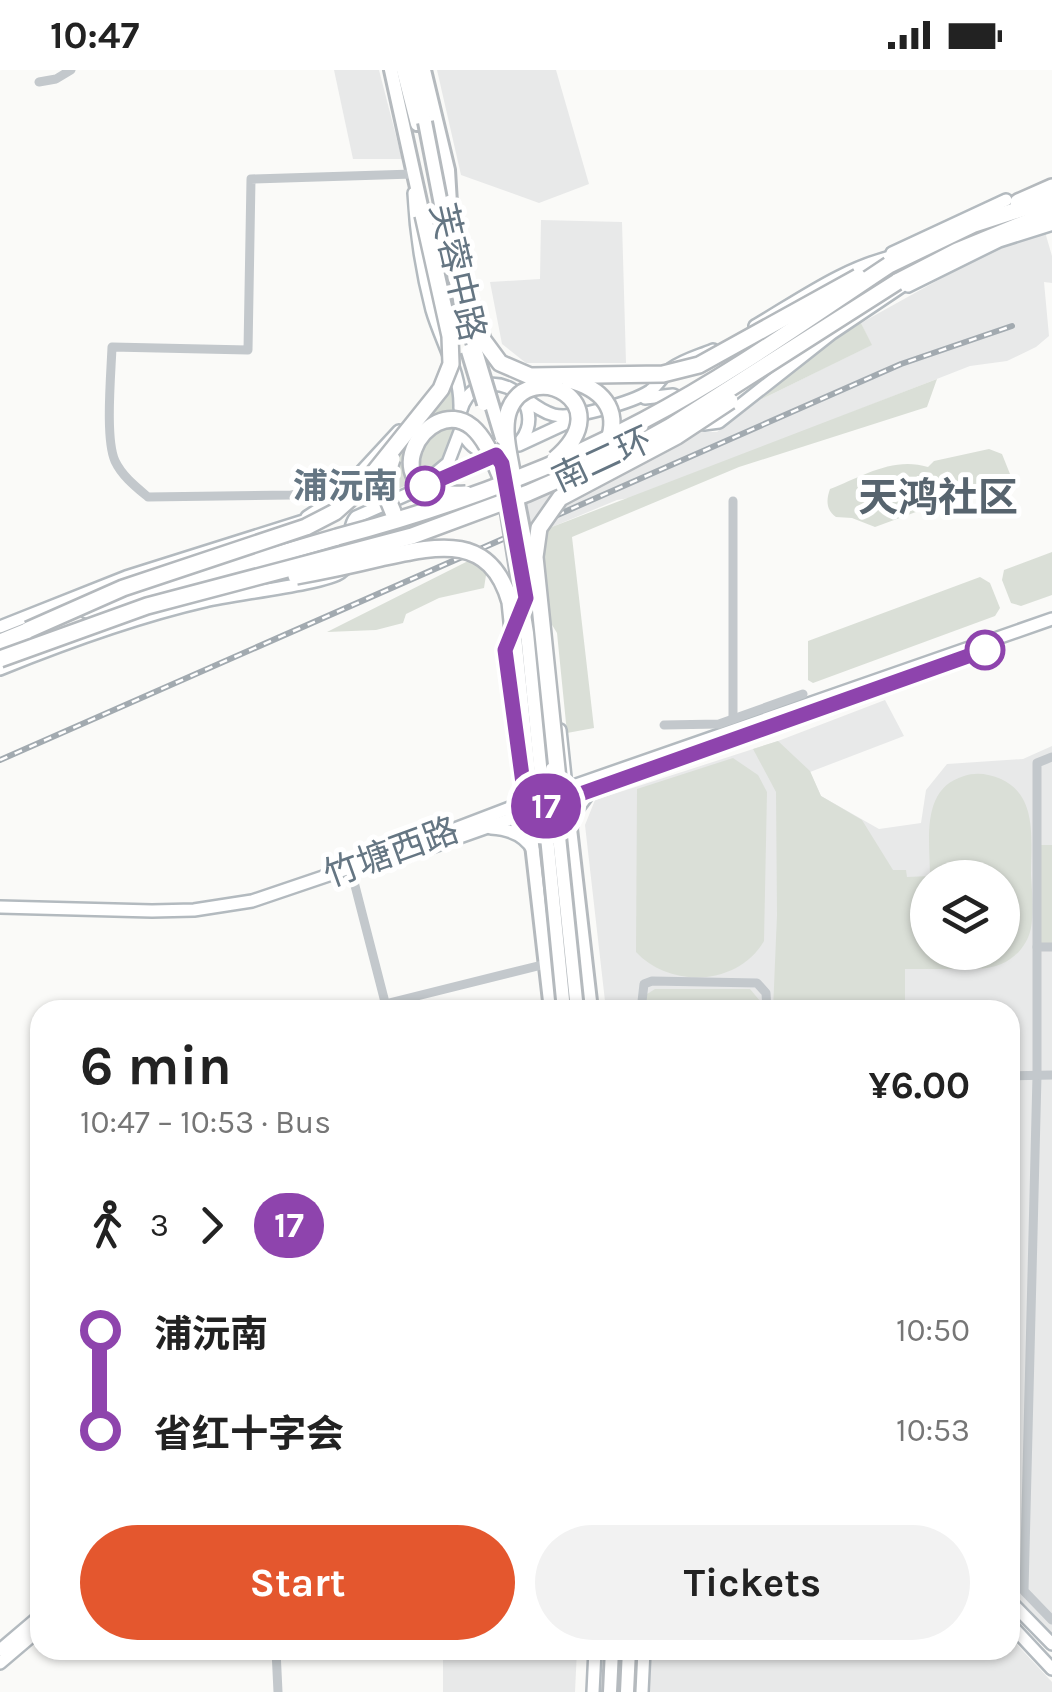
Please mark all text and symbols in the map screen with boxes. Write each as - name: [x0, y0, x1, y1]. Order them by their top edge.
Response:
- text: 10:47: [50, 13, 139, 58]
- street label: 芙蓉中路: [422, 199, 493, 345]
- street label: 南二环: [546, 419, 658, 500]
- place label: 浦沅南: [293, 466, 398, 507]
- marker: 浦沅南: [406, 467, 444, 505]
- district label: 天鸿社区: [858, 474, 1018, 521]
- unlabelled marker: [966, 631, 1004, 669]
- line badge: 17: [501, 774, 591, 838]
- text: 17: [531, 786, 561, 827]
- street label: 竹塘西路: [318, 809, 464, 896]
- map controls: [910, 860, 1020, 970]
- button: layers: [910, 860, 1020, 970]
- text: 6 min: [80, 1034, 232, 1098]
- text: ¥6.00: [868, 1063, 970, 1108]
- text: 10:47 – 10:53 · Bus: [80, 1104, 331, 1141]
- icon: walk: [80, 1198, 135, 1253]
- icon: forward: [184, 1198, 239, 1253]
- text: 17: [274, 1205, 304, 1246]
- text: 3: [150, 1207, 169, 1244]
- text: 浦沅南: [154, 1312, 268, 1357]
- text: 10:50: [896, 1312, 970, 1349]
- text: 省红十字会: [154, 1412, 344, 1457]
- text: 10:53: [896, 1412, 970, 1449]
- button: Start: [80, 1525, 515, 1640]
- button: Tickets: [535, 1525, 970, 1640]

